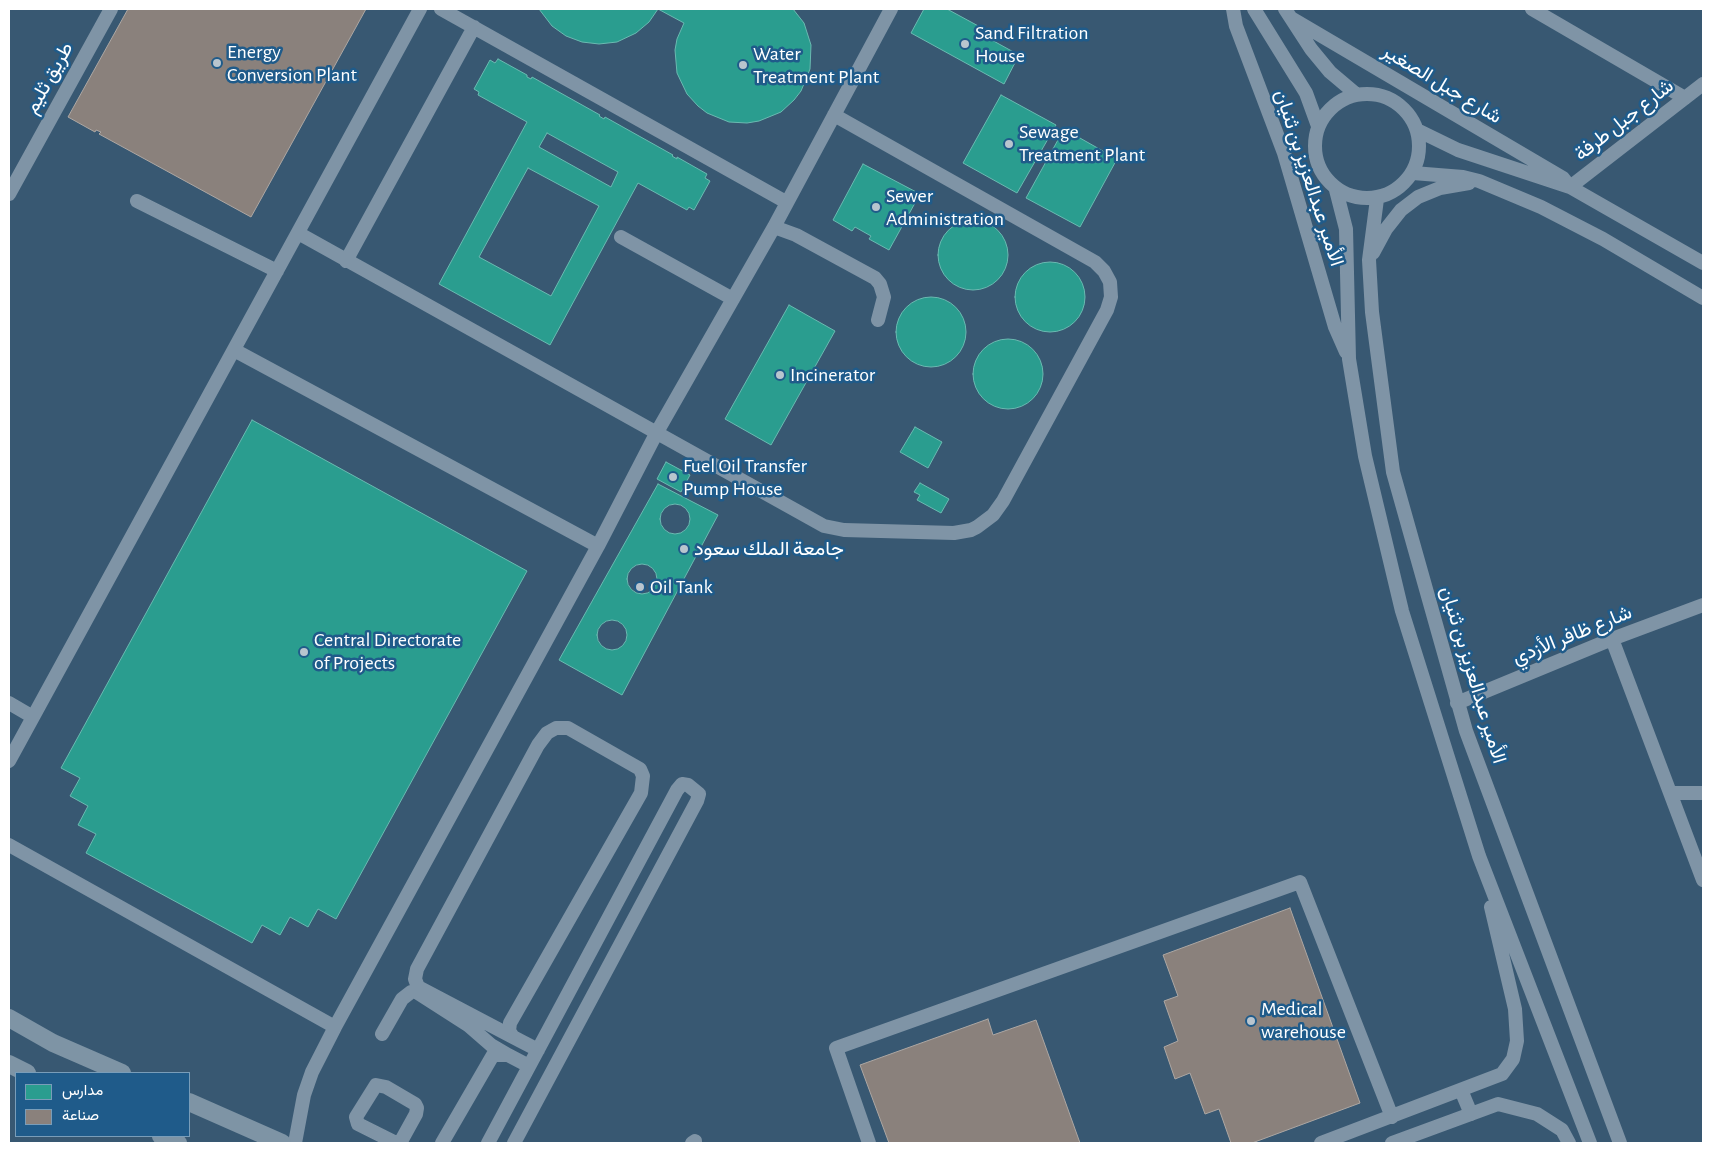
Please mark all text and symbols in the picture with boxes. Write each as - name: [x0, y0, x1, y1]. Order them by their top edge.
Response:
- place label: Sand Filtration House: [975, 21, 1089, 68]
- street label: طريق ثليم: [19, 38, 79, 118]
- marker: Sand Filtration House: [959, 38, 971, 50]
- street label: شارع جبل الصغير: [1378, 39, 1506, 129]
- place label: Energy Conversion Plant: [227, 40, 357, 87]
- place label: Water Treatment Plant: [753, 42, 879, 89]
- marker: Energy Conversion Plant: [211, 57, 223, 69]
- marker: Water Treatment Plant: [737, 59, 749, 71]
- street label: شارع جبل طرفة: [1570, 74, 1678, 166]
- street label: الأمير عبدالعزيز بن ثنيان: [1269, 87, 1349, 269]
- place label: Sewage Treatment Plant: [1019, 120, 1145, 167]
- marker: Sewage Treatment Plant: [1003, 138, 1015, 150]
- place label: Sewer Administration: [886, 184, 1004, 231]
- marker: Sewer Administration: [870, 201, 882, 213]
- place label: Incinerator: [790, 363, 875, 387]
- marker: Incinerator: [774, 369, 786, 381]
- place label: Fuel Oil Transfer Pump House: [683, 454, 807, 501]
- marker: Fuel Oil Transfer Pump House: [667, 471, 679, 483]
- place label: جامعة الملك سعود: [694, 537, 844, 561]
- marker: جامعة الملك سعود: [678, 543, 690, 555]
- place label: Oil Tank: [650, 575, 713, 599]
- marker: Oil Tank: [634, 581, 646, 593]
- street label: الأمير عبدالعزيز بن ثنيان: [1435, 583, 1511, 767]
- street label: شارع ظافر الأزدي: [1509, 600, 1635, 670]
- place label: Central Directorate of Projects: [314, 628, 461, 675]
- marker: Central Directorate of Projects: [298, 646, 310, 658]
- place label: Medical warehouse: [1261, 997, 1346, 1044]
- marker: Medical warehouse: [1245, 1015, 1257, 1027]
- legend: [15, 1072, 190, 1137]
- text: مدارس: [62, 1083, 103, 1098]
- text: صناعة: [62, 1108, 99, 1123]

